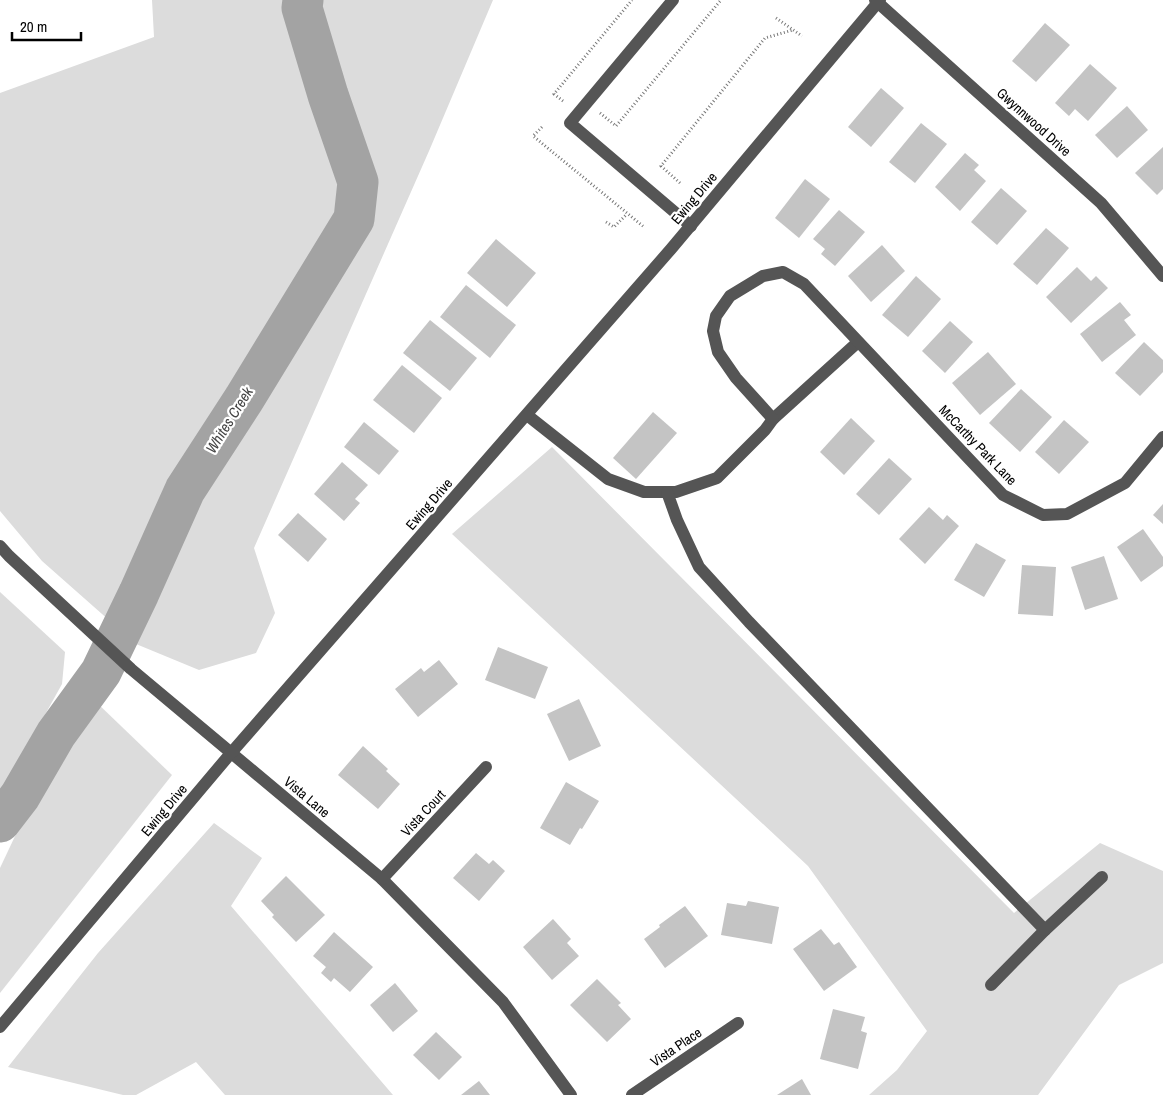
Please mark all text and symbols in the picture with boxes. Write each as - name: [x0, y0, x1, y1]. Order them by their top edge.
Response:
- scale bar: [12, 10, 81, 42]
- text: 20 m: [20, 16, 47, 37]
- street label: Gwynnwood Drive: [993, 84, 1075, 160]
- street label: Ewing Drive: [667, 168, 721, 228]
- water label: Whites Creek: [200, 382, 258, 457]
- street label: McCarthy Park Lane: [935, 401, 1021, 489]
- street label: Ewing Drive: [402, 474, 456, 534]
- street label: Vista Lane: [280, 773, 334, 821]
- street label: Ewing Drive: [137, 780, 191, 840]
- street label: Vista Court: [397, 786, 449, 840]
- street label: Vista Place: [647, 1023, 705, 1071]

